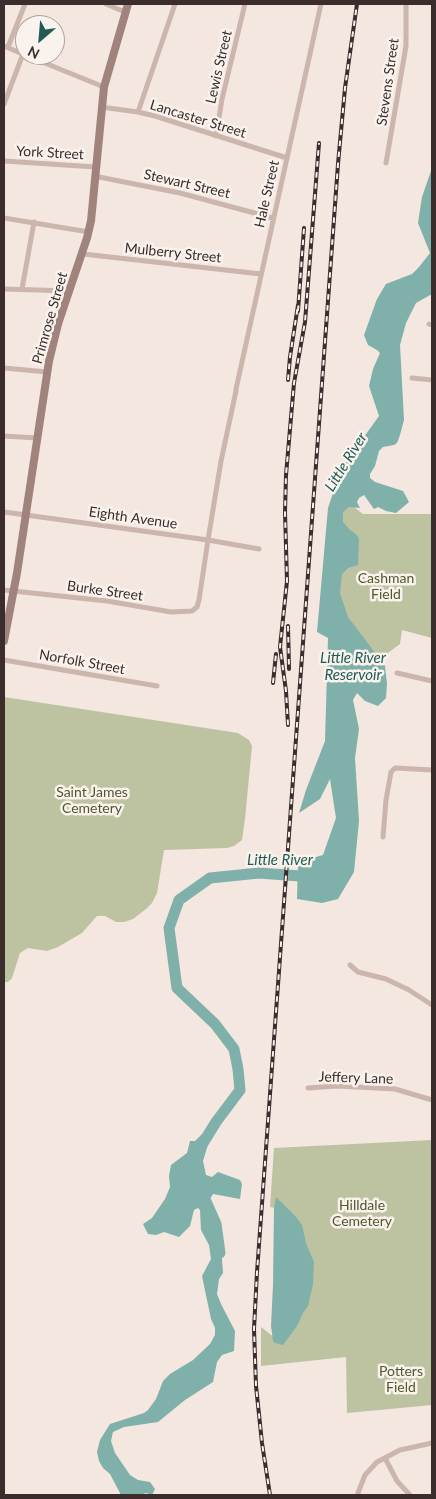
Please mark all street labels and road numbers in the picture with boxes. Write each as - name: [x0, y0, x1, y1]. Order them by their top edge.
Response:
- street label: Lewis Street: [202, 29, 236, 105]
- street label: Stevens Street: [374, 37, 402, 127]
- street label: Lancaster Street: [148, 96, 248, 142]
- street label: York Street: [16, 143, 84, 163]
- street label: Hale Street: [251, 159, 283, 229]
- street label: Stewart Street: [142, 166, 232, 202]
- street label: Mulberry Street: [124, 240, 222, 266]
- street label: Primrose Street: [29, 270, 71, 366]
- street label: Eighth Avenue: [88, 503, 178, 533]
- street label: Burke Street: [66, 577, 144, 605]
- street label: Norfolk Street: [38, 646, 126, 678]
- street label: Jeffery Lane: [318, 1068, 394, 1088]

